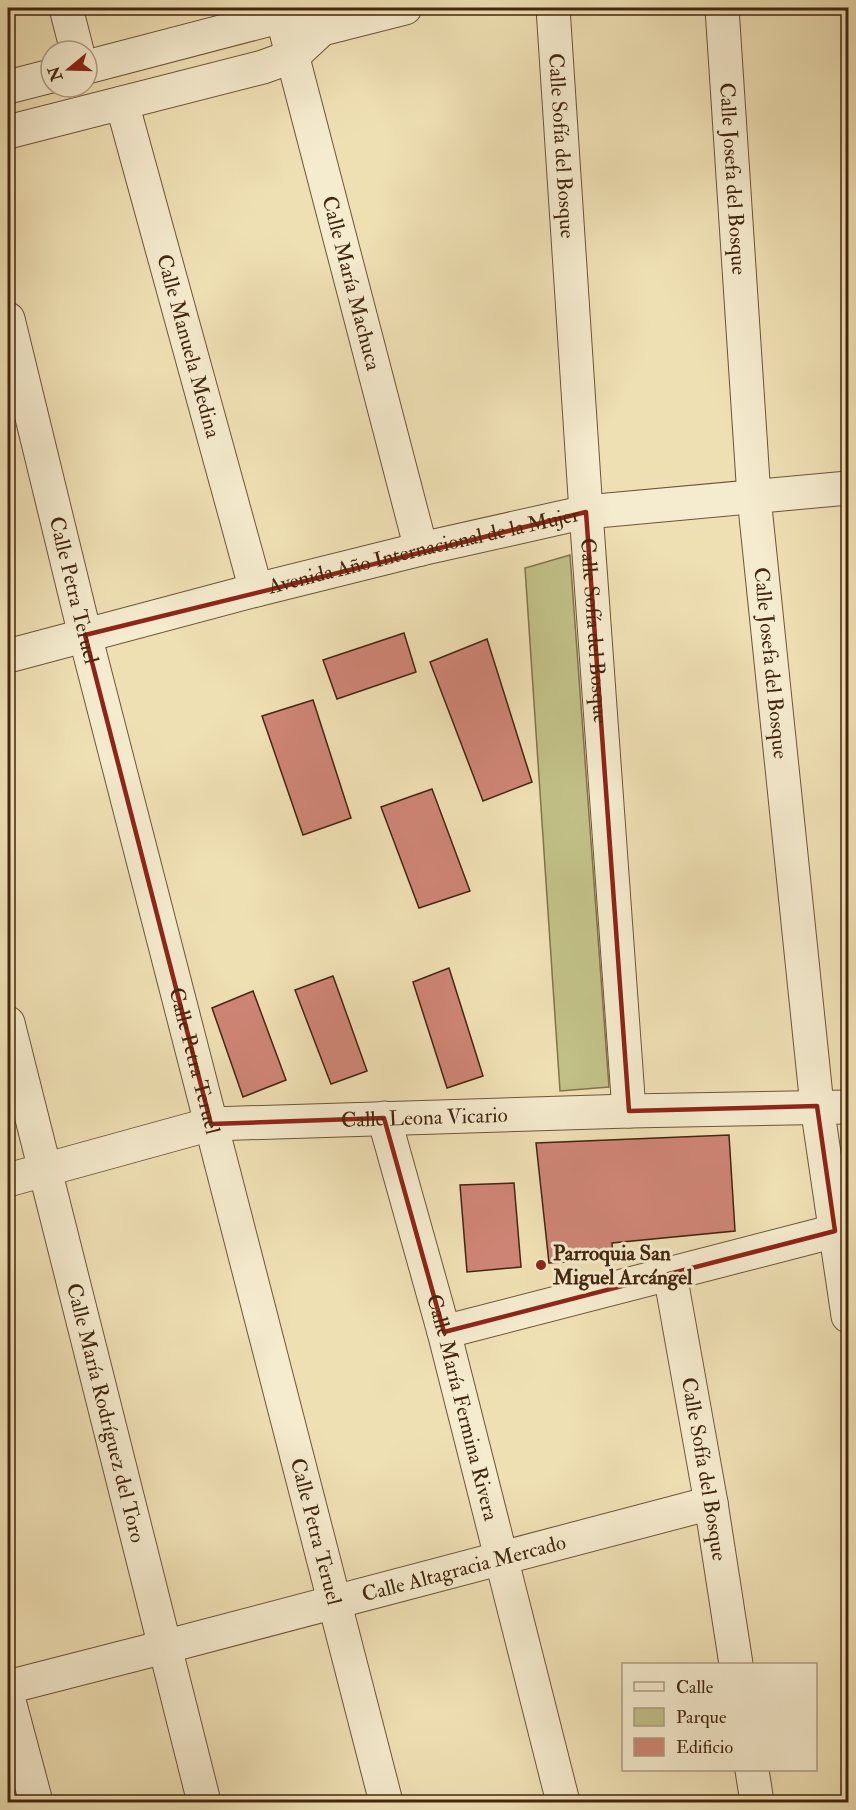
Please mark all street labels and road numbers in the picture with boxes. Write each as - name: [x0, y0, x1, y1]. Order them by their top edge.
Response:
- street label: Calle Sofía del Bosque: [542, 52, 582, 239]
- street label: Calle Josefa del Bosque: [713, 82, 753, 276]
- street label: Calle María Machuca: [316, 193, 387, 374]
- street label: Calle Manuela Medina: [151, 251, 227, 441]
- street label: Avenida Año Internacional de la Mujer: [264, 500, 582, 600]
- street label: Calle Petra Teruel: [43, 514, 105, 667]
- street label: Calle Sofía del Bosque: [574, 537, 615, 724]
- street label: Calle Josefa del Bosque: [748, 566, 795, 760]
- street label: Calle Petra Teruel: [163, 984, 227, 1138]
- street label: Calle Leona Vicario: [341, 1101, 508, 1133]
- street label: Calle María Rodríguez del Toro: [60, 1280, 152, 1545]
- street label: Calle María Fermina Rivera: [421, 1291, 505, 1524]
- street label: Calle Sofía del Bosque: [675, 1375, 733, 1563]
- street label: Calle Petra Teruel: [284, 1455, 348, 1608]
- street label: Calle Altagracia Mercado: [359, 1528, 569, 1608]

